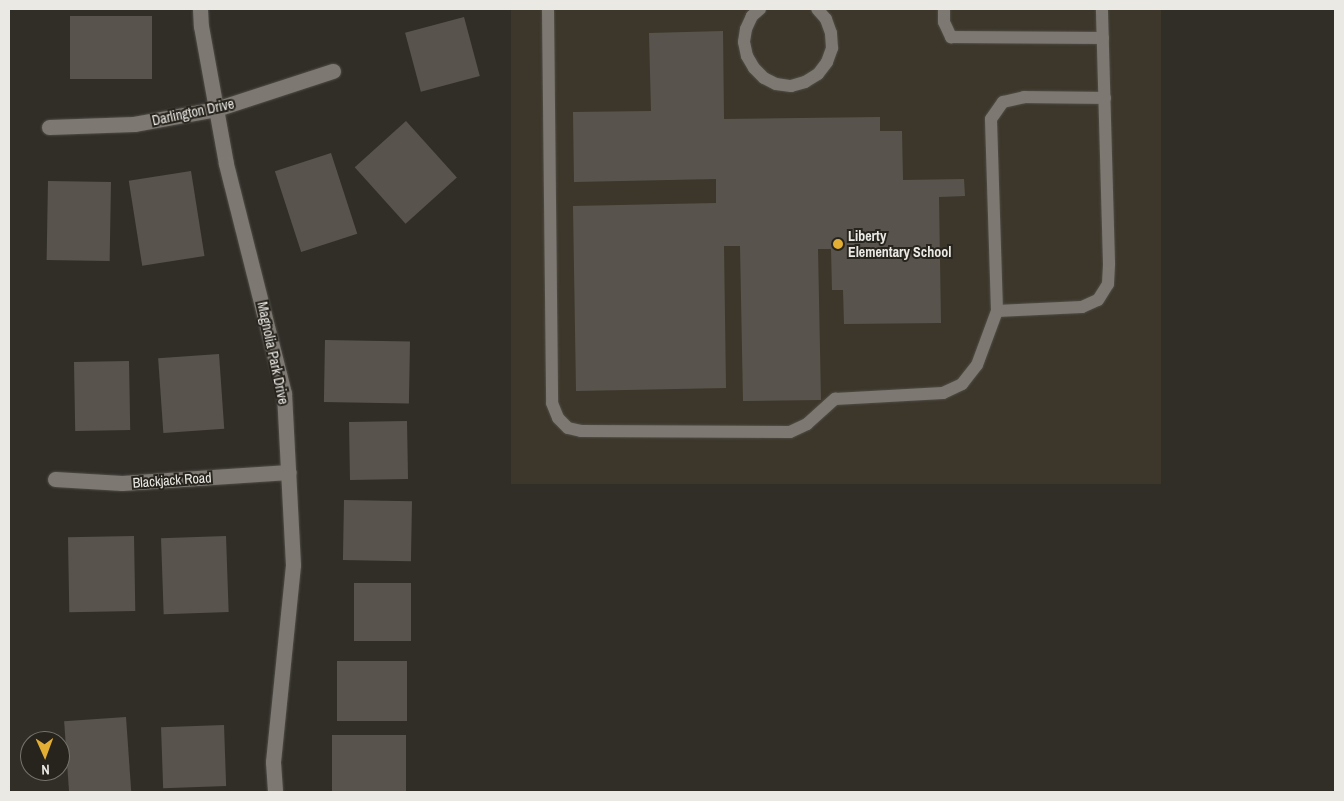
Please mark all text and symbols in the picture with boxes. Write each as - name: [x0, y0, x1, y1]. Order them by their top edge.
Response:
- street label: Darlington Drive: [150, 95, 236, 129]
- place label: Liberty Elementary School: [848, 228, 951, 260]
- marker: Liberty Elementary School: [832, 238, 844, 250]
- street label: Magnolia Park Drive: [254, 300, 292, 406]
- street label: Blackjack Road: [132, 469, 212, 491]
- north arrow: [20, 731, 70, 781]
- text: N: [41, 761, 50, 779]

